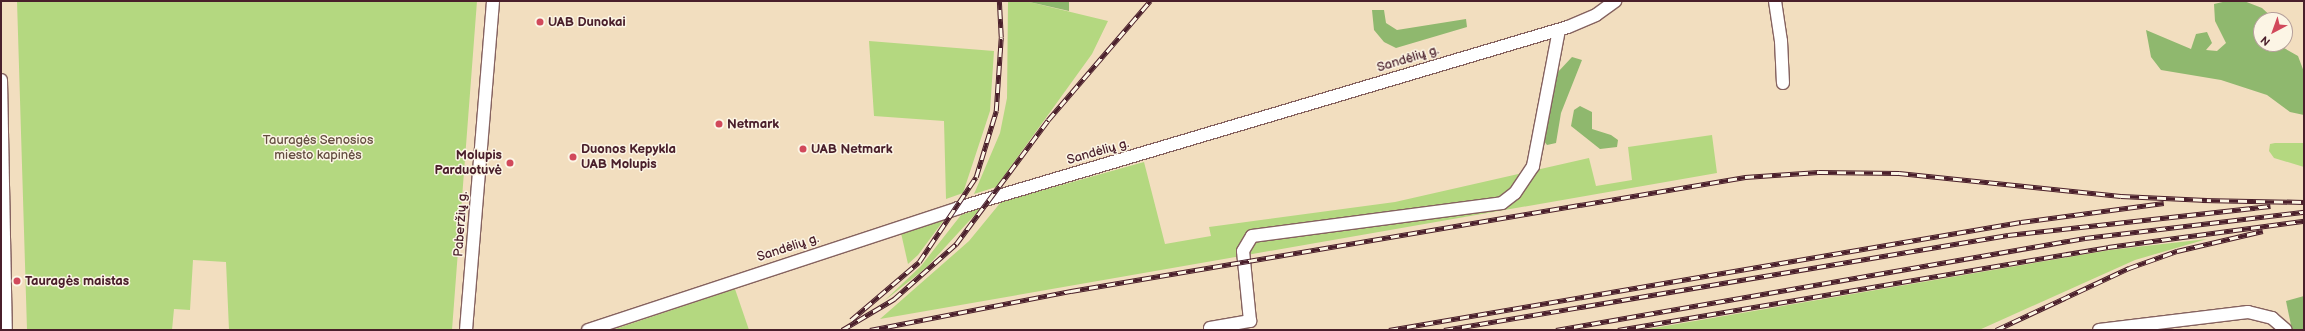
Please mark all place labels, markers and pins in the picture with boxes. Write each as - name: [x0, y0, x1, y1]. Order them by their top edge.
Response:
- place label: UAB Dunokai: [548, 14, 626, 30]
- marker: UAB Dunokai: [535, 17, 545, 27]
- place label: Netmark: [727, 116, 779, 132]
- marker: Netmark: [714, 119, 724, 129]
- place label: UAB Netmark: [811, 141, 893, 157]
- place label: Duonos Kepykla UAB Molupis: [581, 142, 676, 173]
- marker: UAB Netmark: [798, 144, 808, 154]
- place label: Molupis Parduotuvė: [435, 148, 502, 179]
- marker: Duonos Kepykla UAB Molupis: [568, 152, 578, 162]
- marker: Molupis Parduotuvė: [505, 158, 515, 168]
- place label: Tauragės maistas: [25, 273, 129, 289]
- marker: Tauragės maistas: [12, 276, 22, 286]

